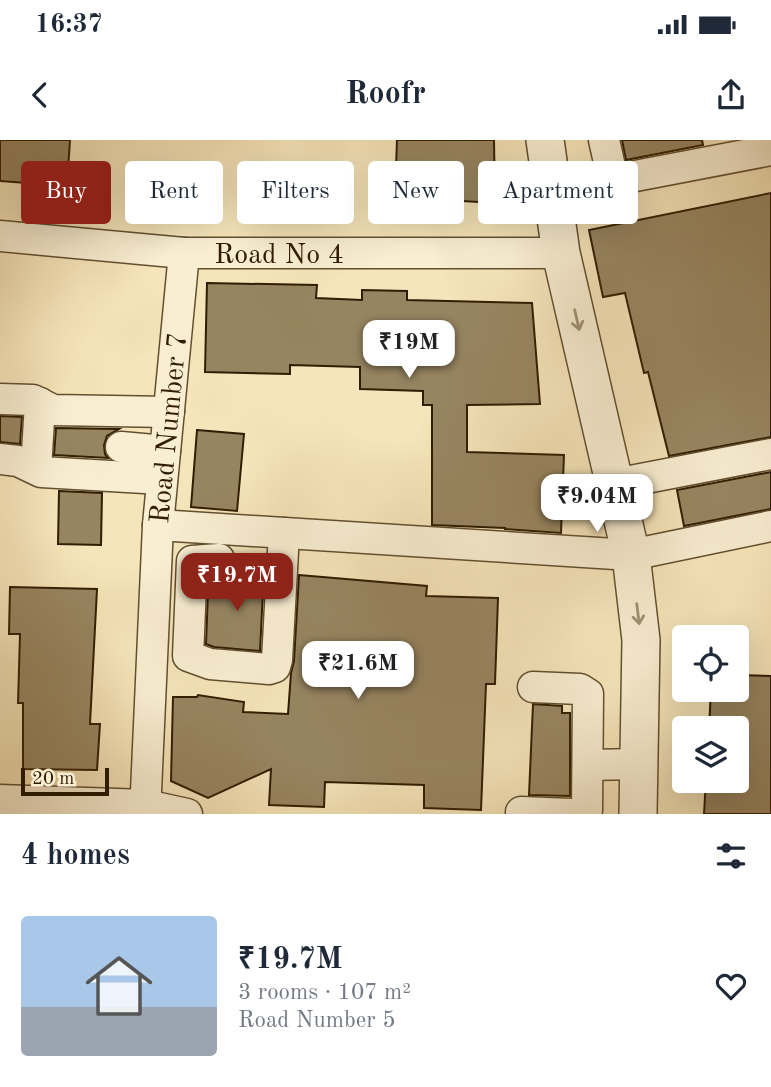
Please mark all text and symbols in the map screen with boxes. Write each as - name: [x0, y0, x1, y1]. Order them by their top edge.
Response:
- text: 16:37: [35, 12, 103, 38]
- icon: back: [21, 76, 59, 114]
- icon: share: [712, 76, 750, 114]
- text: Roofr: [345, 79, 426, 111]
- chip: Buy: [21, 161, 111, 224]
- chip: Rent: [125, 161, 223, 224]
- chip: Filters: [237, 161, 354, 224]
- chip: New: [368, 161, 464, 224]
- chip: Apartment: [478, 161, 638, 224]
- street label: Road No 4: [214, 242, 344, 270]
- one-way arrow: [571, 308, 584, 330]
- pin: ₹19M: [368, 320, 450, 380]
- street label: Road Number 7: [147, 331, 193, 525]
- text: ₹19M: [379, 331, 439, 354]
- pin: ₹9.04M: [540, 474, 654, 534]
- text: ₹9.04M: [557, 485, 637, 508]
- pin: ₹19.7M: [180, 554, 294, 613]
- text: ₹19.7M: [197, 564, 277, 587]
- one-way arrow: [632, 602, 645, 625]
- map controls: [672, 625, 749, 793]
- button: locate: [672, 625, 749, 702]
- pin: ₹21.6M: [301, 642, 415, 701]
- text: ₹21.6M: [318, 652, 398, 675]
- button: layers: [672, 716, 749, 793]
- scale bar: [21, 765, 108, 797]
- text: 20 m: [32, 770, 74, 789]
- icon: filters: [712, 837, 750, 875]
- text: 4 homes: [21, 841, 130, 871]
- icon: home: [77, 944, 161, 1028]
- text: ₹19.7M: [238, 945, 342, 975]
- icon: heart: [712, 967, 750, 1005]
- text: 3 rooms · 107 m²: [238, 981, 411, 1004]
- text: Road Number 5: [238, 1009, 396, 1032]

